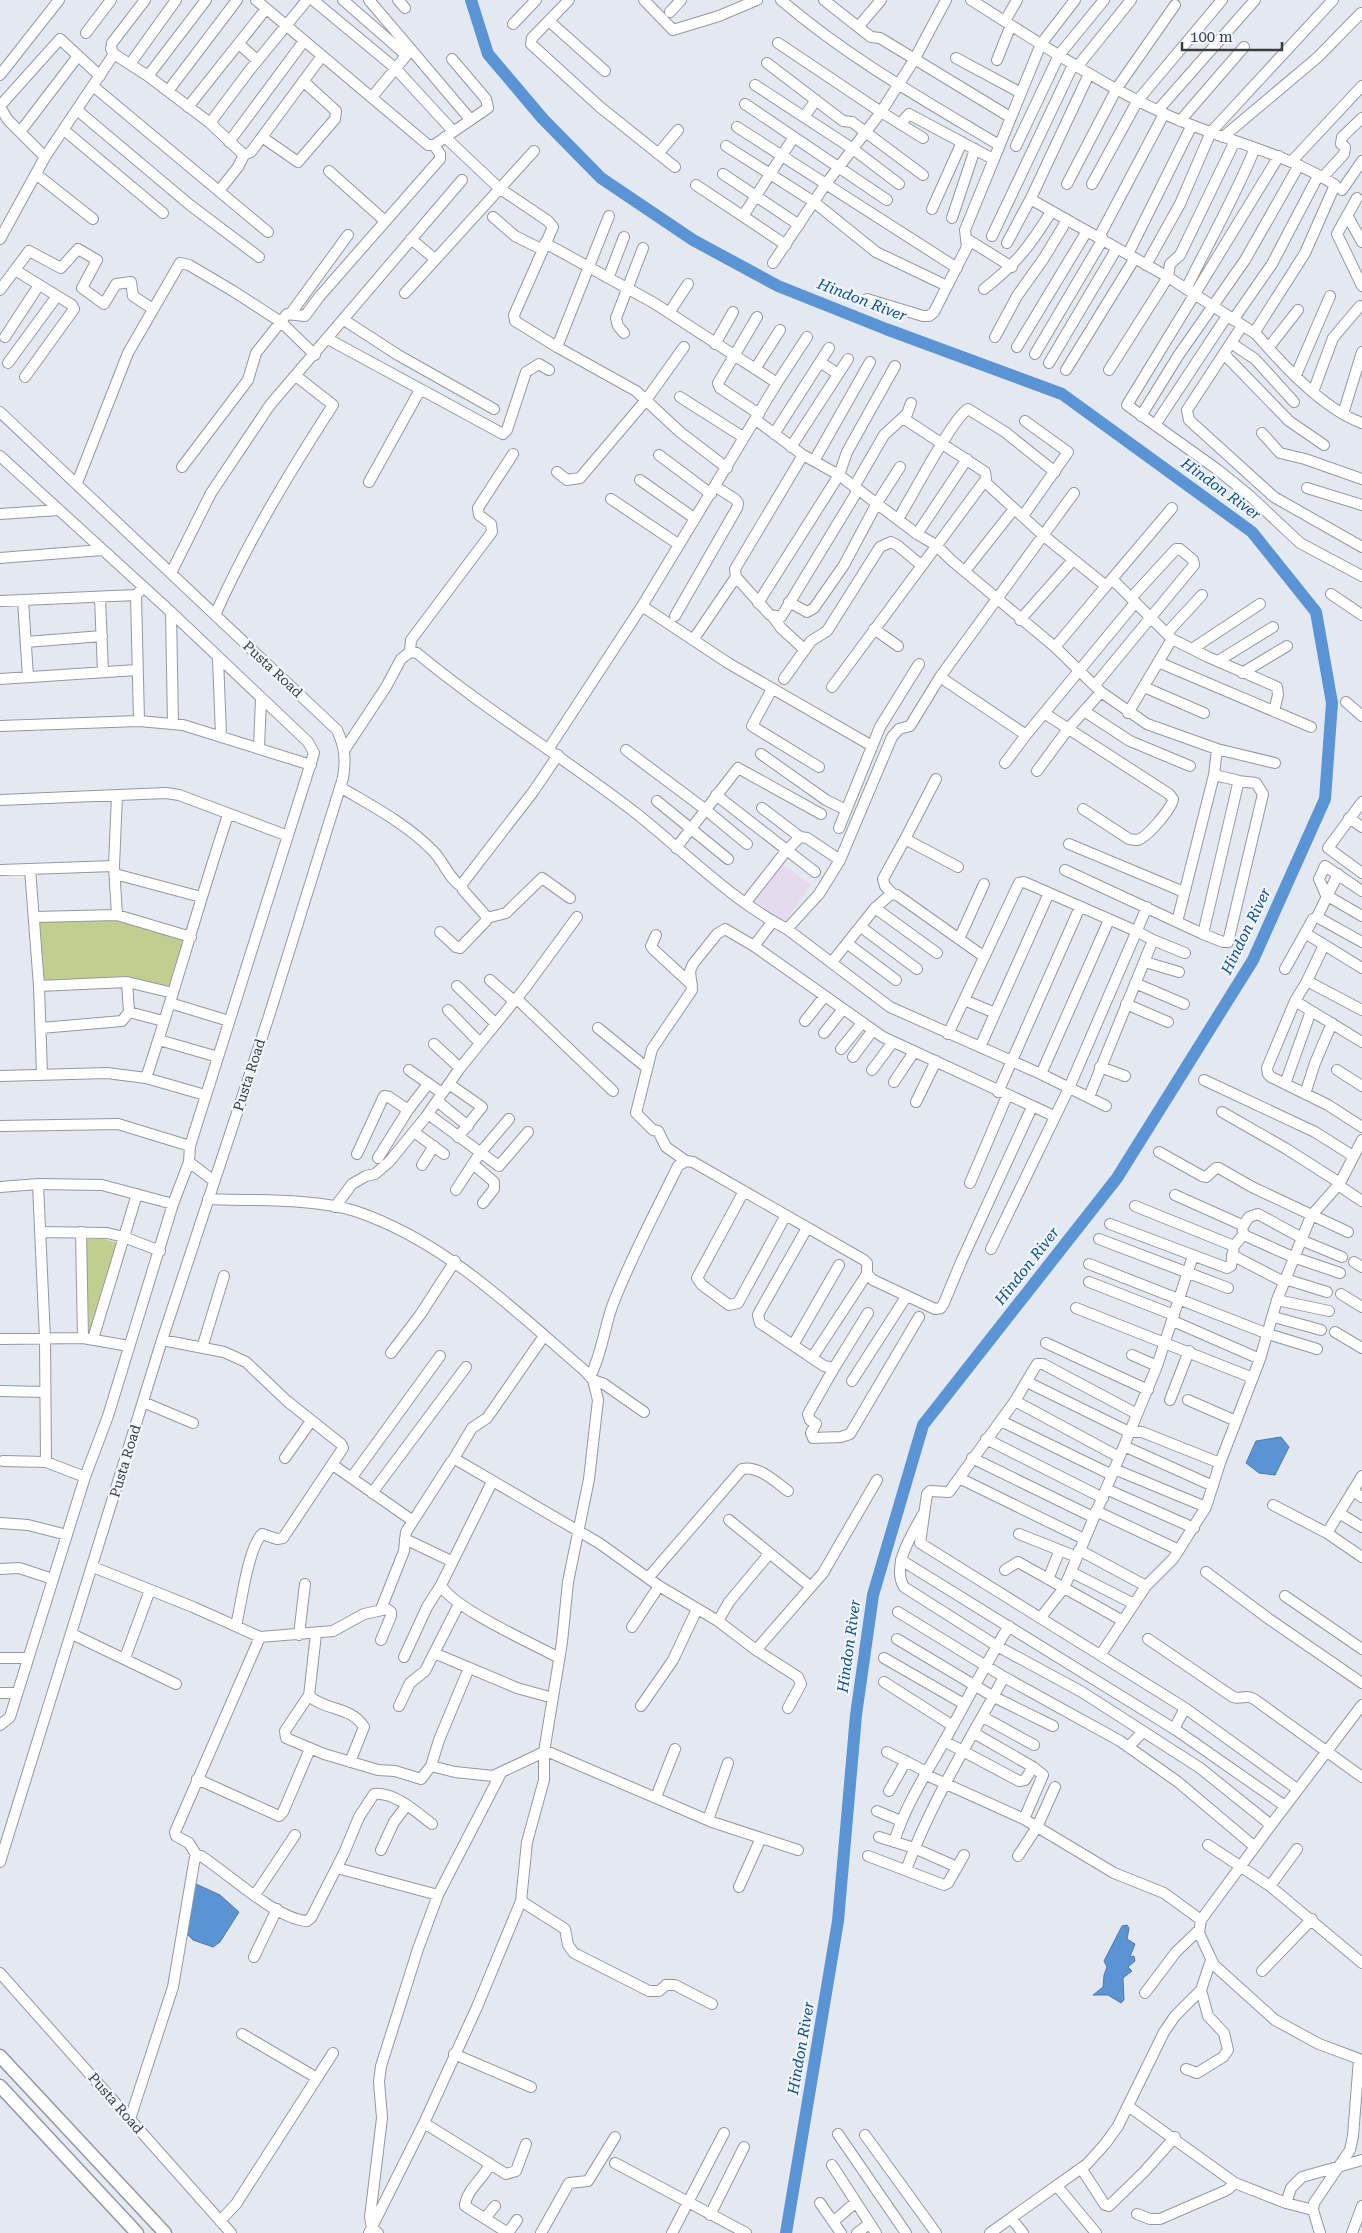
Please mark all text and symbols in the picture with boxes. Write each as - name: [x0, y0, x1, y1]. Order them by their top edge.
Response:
- scale bar: [1182, 20, 1282, 52]
- text: 100 m: [1190, 28, 1233, 46]
- water label: Hindon River: [814, 274, 910, 325]
- water label: Hindon River: [1177, 454, 1265, 524]
- street label: Pusta Road: [240, 637, 306, 701]
- water label: Hindon River: [1217, 884, 1275, 978]
- street label: Pusta Road: [230, 1037, 268, 1113]
- water label: Hindon River: [990, 1223, 1063, 1309]
- street label: Pusta Road: [106, 1423, 144, 1499]
- water label: Hindon River: [833, 1598, 865, 1695]
- water label: Hindon River: [784, 1999, 818, 2097]
- street label: Pusta Road: [85, 2069, 147, 2137]

